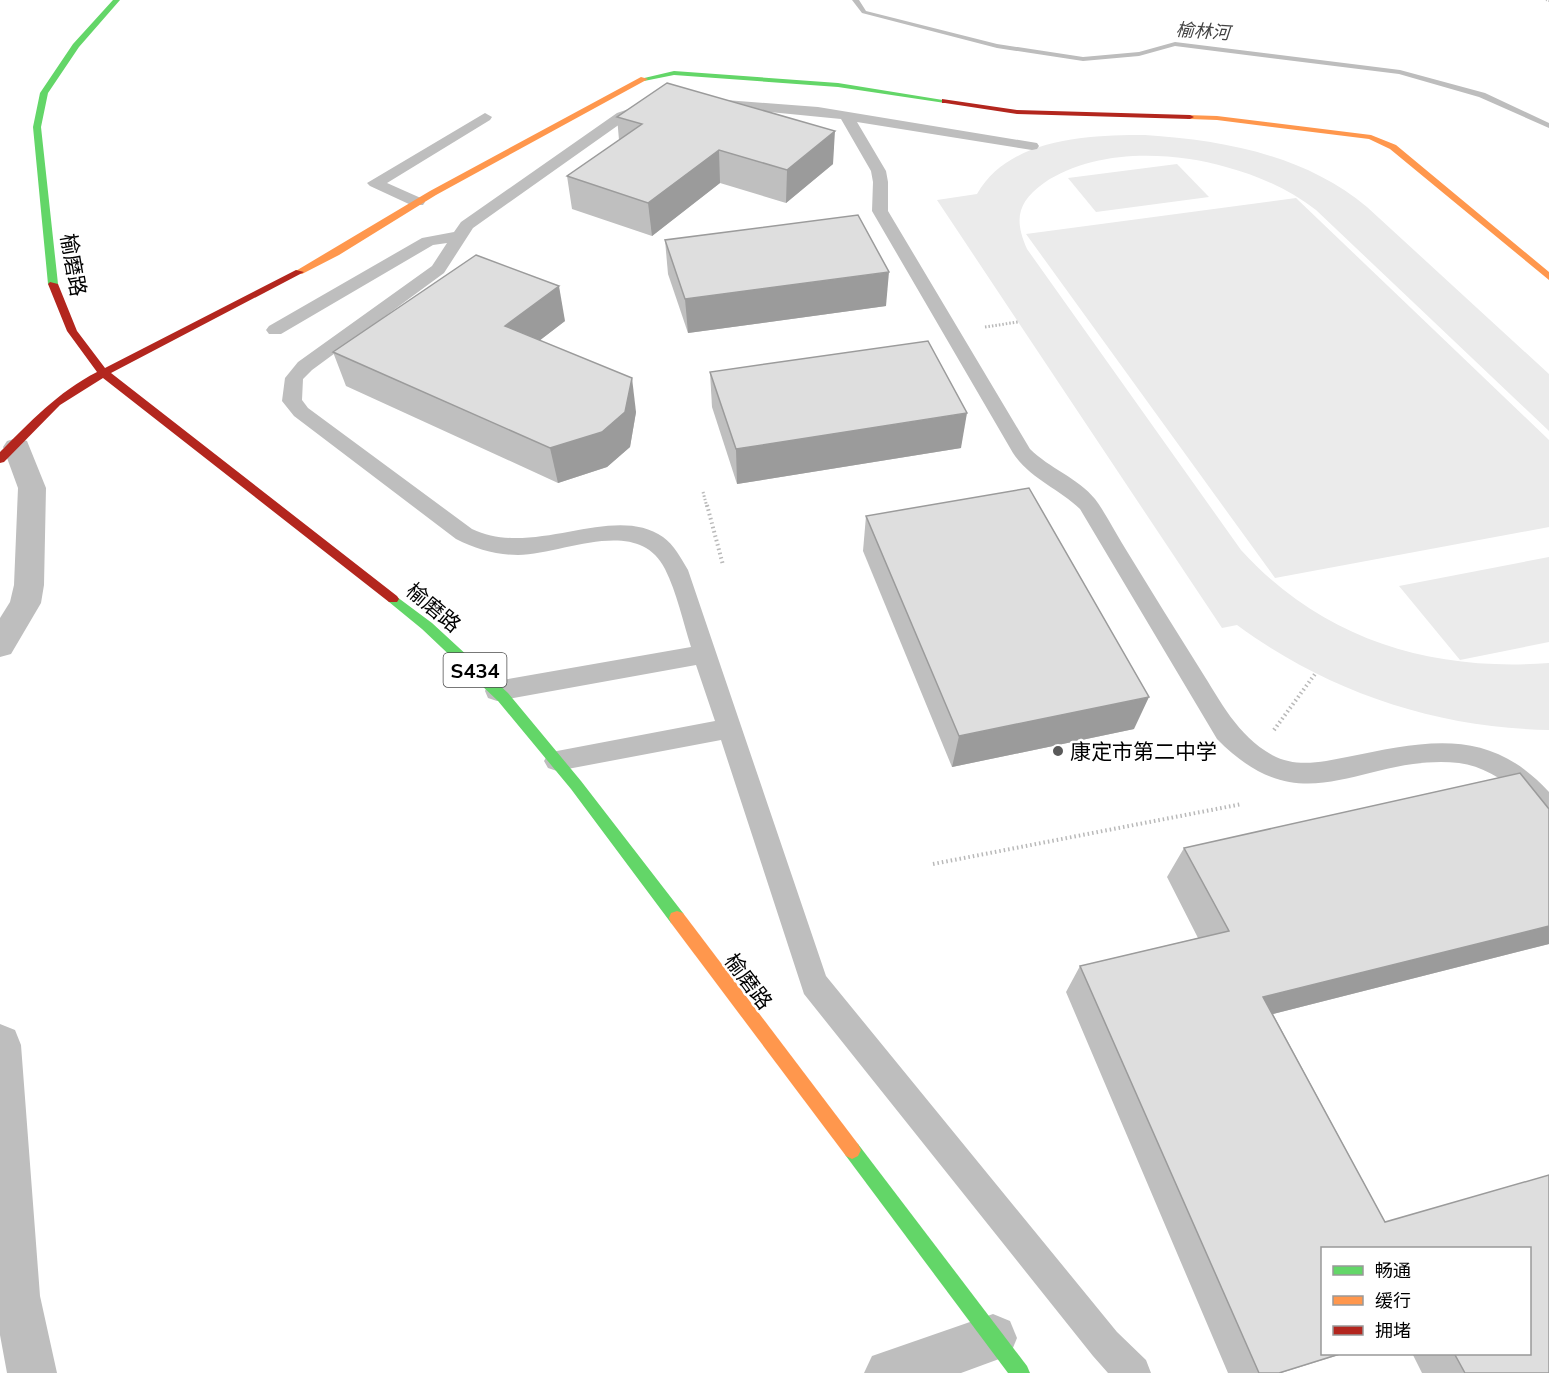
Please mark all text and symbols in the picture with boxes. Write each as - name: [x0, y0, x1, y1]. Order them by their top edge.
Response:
- water label: 榆林河: [1175, 18, 1234, 45]
- street label: 榆磨路: [56, 232, 92, 298]
- street label: 榆磨路: [402, 577, 466, 637]
- road number: S434: [444, 653, 506, 687]
- place label: 康定市第二中学: [1070, 738, 1217, 764]
- marker: 康定市第二中学: [1051, 744, 1065, 758]
- street label: 榆磨路: [720, 948, 778, 1014]
- legend: [1321, 1247, 1531, 1355]
- text: 畅通: [1375, 1259, 1411, 1282]
- text: 缓行: [1375, 1289, 1411, 1312]
- text: 拥堵: [1375, 1319, 1411, 1342]

